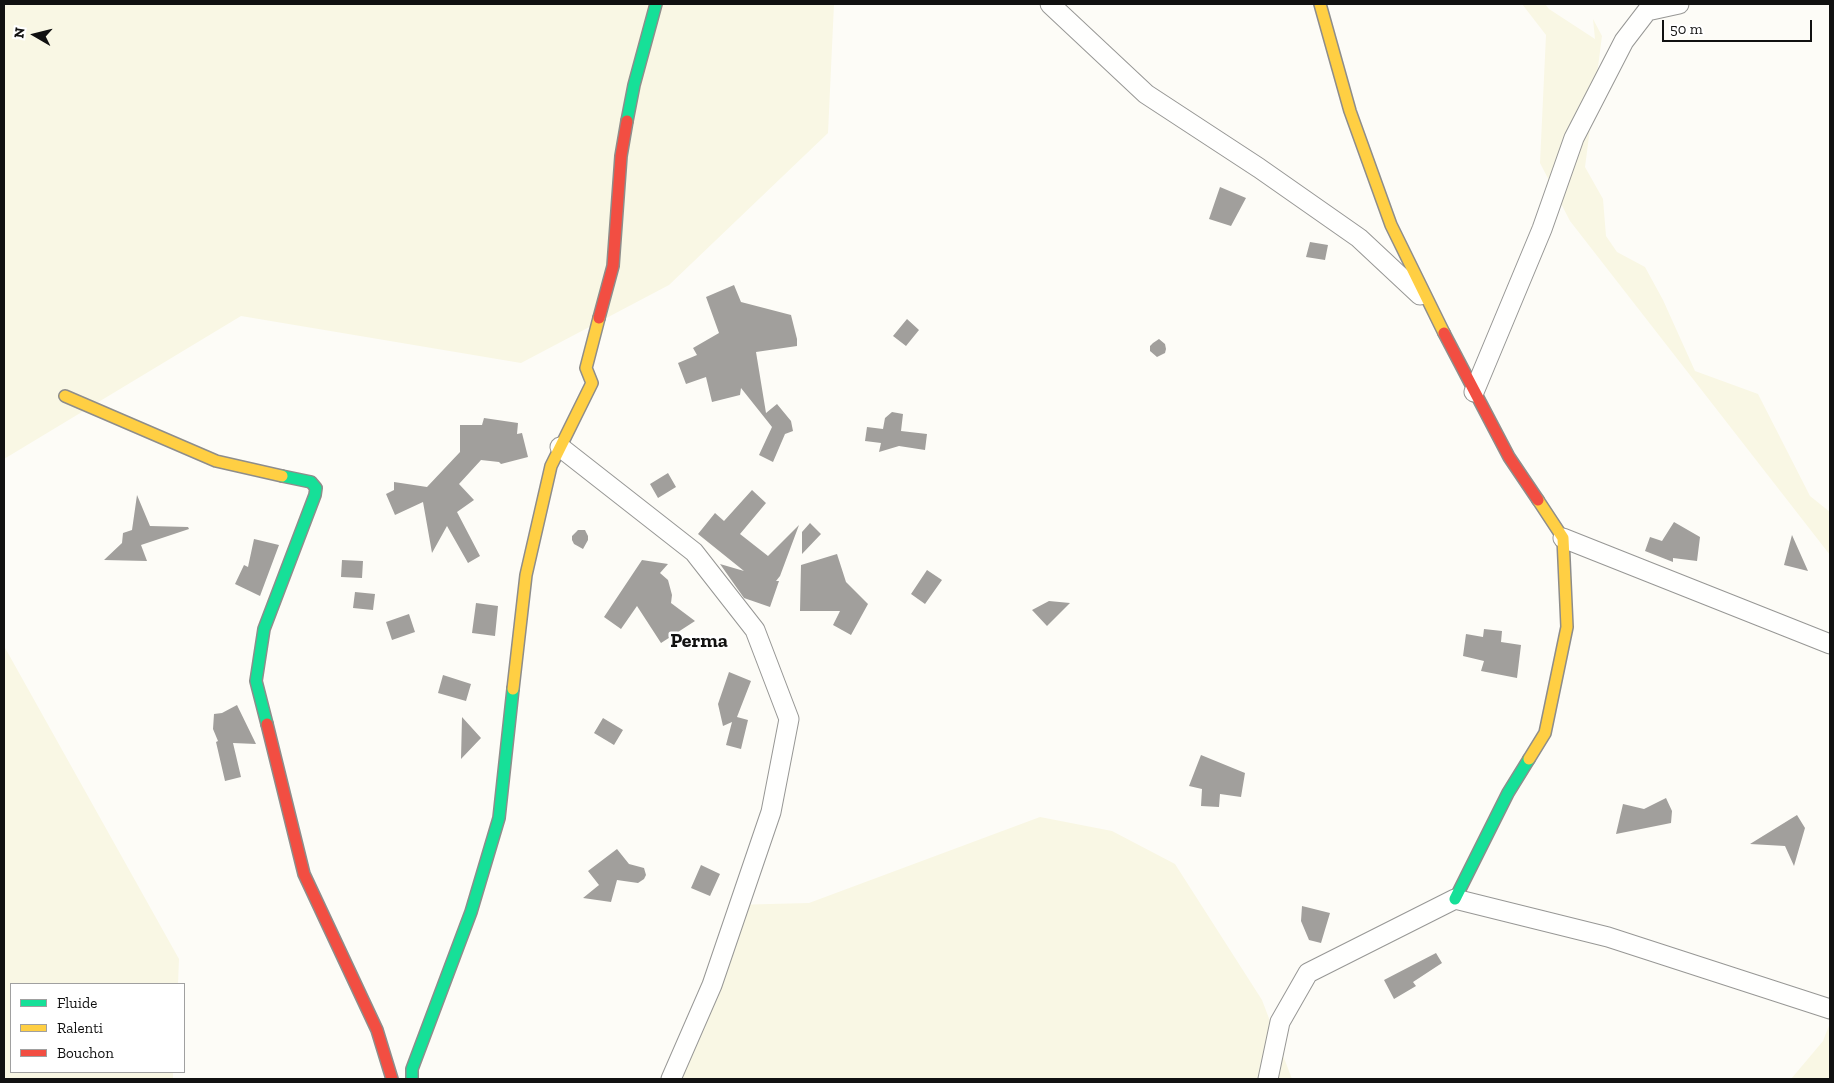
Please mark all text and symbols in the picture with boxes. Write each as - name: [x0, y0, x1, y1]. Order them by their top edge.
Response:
- north arrow: [10, 10, 60, 60]
- scale bar: [1664, 10, 1814, 42]
- text: 50 m: [1670, 20, 1703, 38]
- text: N: [10, 26, 29, 39]
- district label: Perma: [670, 629, 728, 653]
- legend: [10, 983, 185, 1073]
- text: Fluide: [57, 994, 97, 1012]
- text: Ralenti: [57, 1019, 103, 1037]
- text: Bouchon: [57, 1044, 114, 1062]

